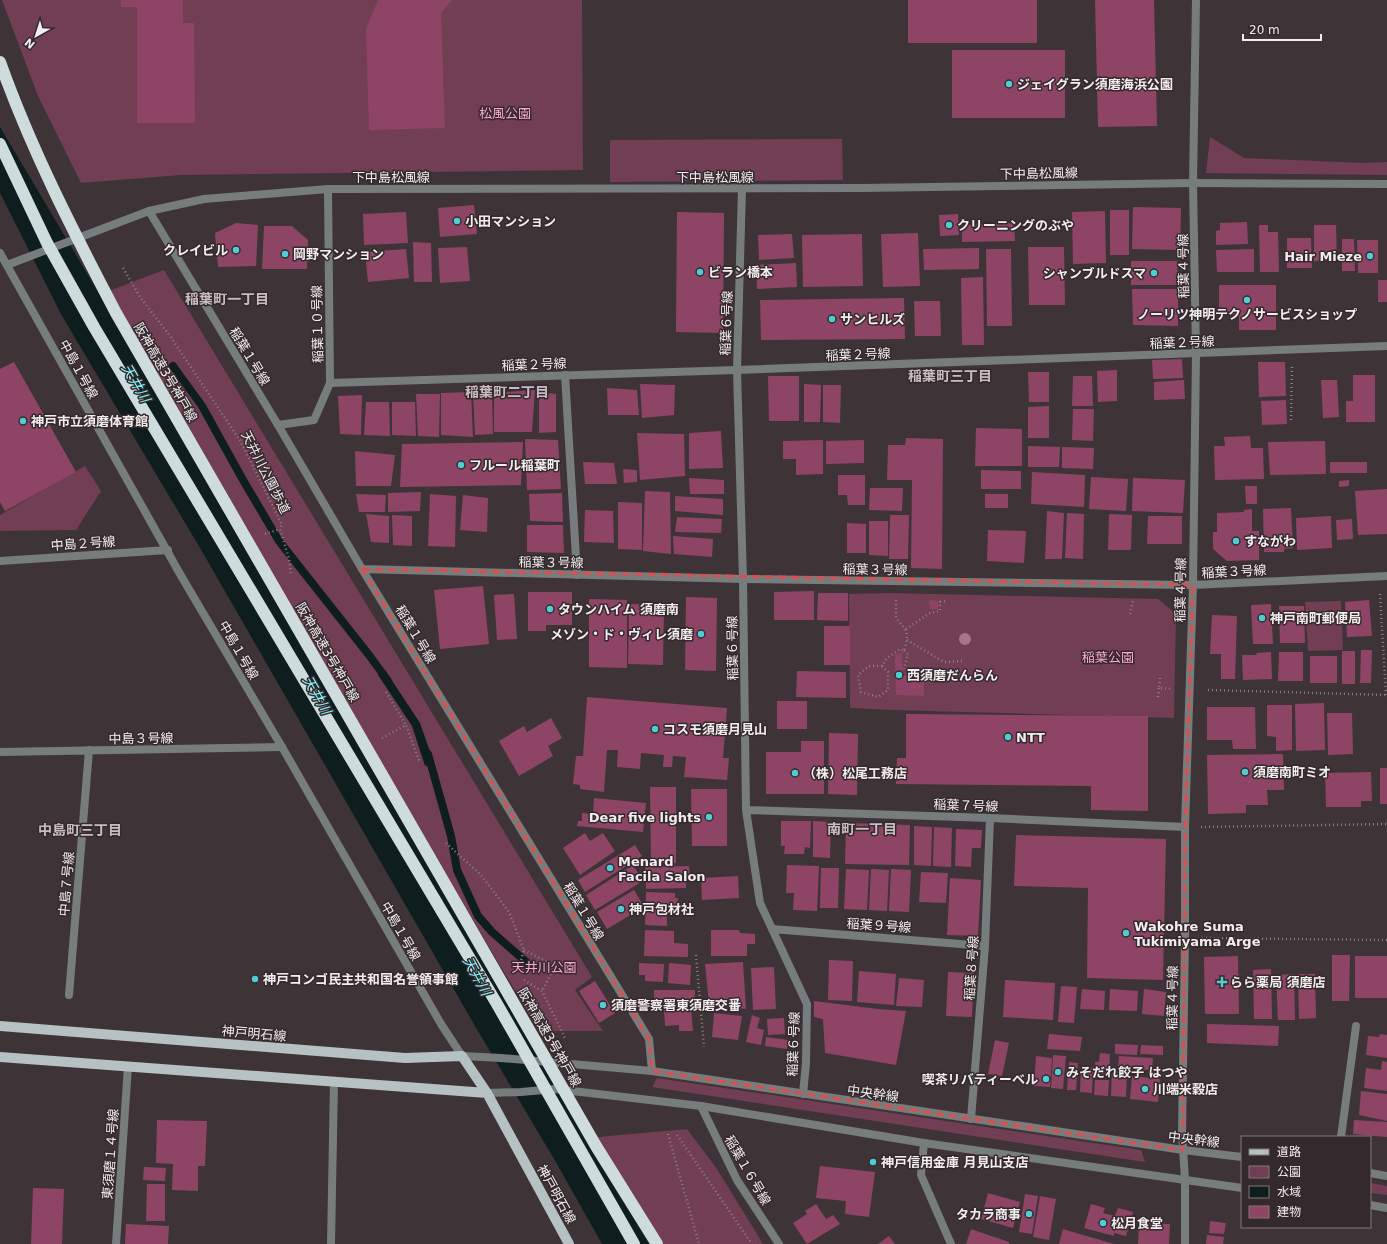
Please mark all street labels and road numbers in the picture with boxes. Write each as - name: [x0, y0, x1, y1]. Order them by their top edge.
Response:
- street label: 下中島松風線: [1000, 165, 1078, 182]
- street label: 下中島松風線: [352, 170, 430, 185]
- street label: 下中島松風線: [676, 170, 754, 185]
- street label: 稲葉４号線: [1175, 233, 1192, 299]
- street label: 稲葉１０号線: [309, 285, 326, 363]
- street label: 稲葉６号線: [718, 290, 735, 356]
- street label: 阪神高速3号神戸線: [131, 320, 200, 425]
- street label: 稲葉１号線: [226, 325, 273, 388]
- street label: 稲葉２号線: [1149, 334, 1215, 351]
- street label: 中島１号線: [56, 337, 101, 401]
- street label: 稲葉２号線: [825, 346, 891, 363]
- street label: 稲葉２号線: [501, 356, 567, 373]
- street label: 天井川公園歩道: [238, 428, 293, 516]
- street label: 中島２号線: [50, 534, 116, 553]
- street label: 稲葉３号線: [518, 554, 584, 571]
- street label: 稲葉４号線: [1172, 557, 1189, 623]
- street label: 稲葉３号線: [842, 561, 908, 578]
- street label: 稲葉３号線: [1201, 562, 1267, 581]
- street label: 阪神高速3号神戸線: [293, 600, 362, 705]
- street label: 稲葉１号線: [392, 603, 439, 666]
- street label: 稲葉６号線: [724, 615, 741, 681]
- street label: 中島１号線: [216, 618, 261, 682]
- street label: 中島３号線: [108, 730, 174, 747]
- street label: 稲葉７号線: [933, 797, 999, 814]
- street label: 中島７号線: [56, 851, 77, 917]
- street label: 稲葉１号線: [560, 880, 607, 943]
- street label: 中島１号線: [378, 899, 423, 963]
- street label: 稲葉９号線: [846, 916, 912, 935]
- street label: 稲葉８号線: [962, 935, 981, 1001]
- street label: 稲葉４号線: [1164, 965, 1181, 1031]
- street label: 阪神高速3号神戸線: [515, 985, 584, 1090]
- street label: 稲葉６号線: [785, 1011, 802, 1077]
- street label: 神戸明石線: [221, 1023, 287, 1044]
- street label: 中央幹線: [846, 1082, 900, 1105]
- street label: 東須磨１４号線: [100, 1108, 121, 1200]
- street label: 中央幹線: [1167, 1129, 1221, 1150]
- street label: 稲葉１６号線: [722, 1133, 774, 1208]
- street label: 神戸明石線: [534, 1162, 579, 1226]

